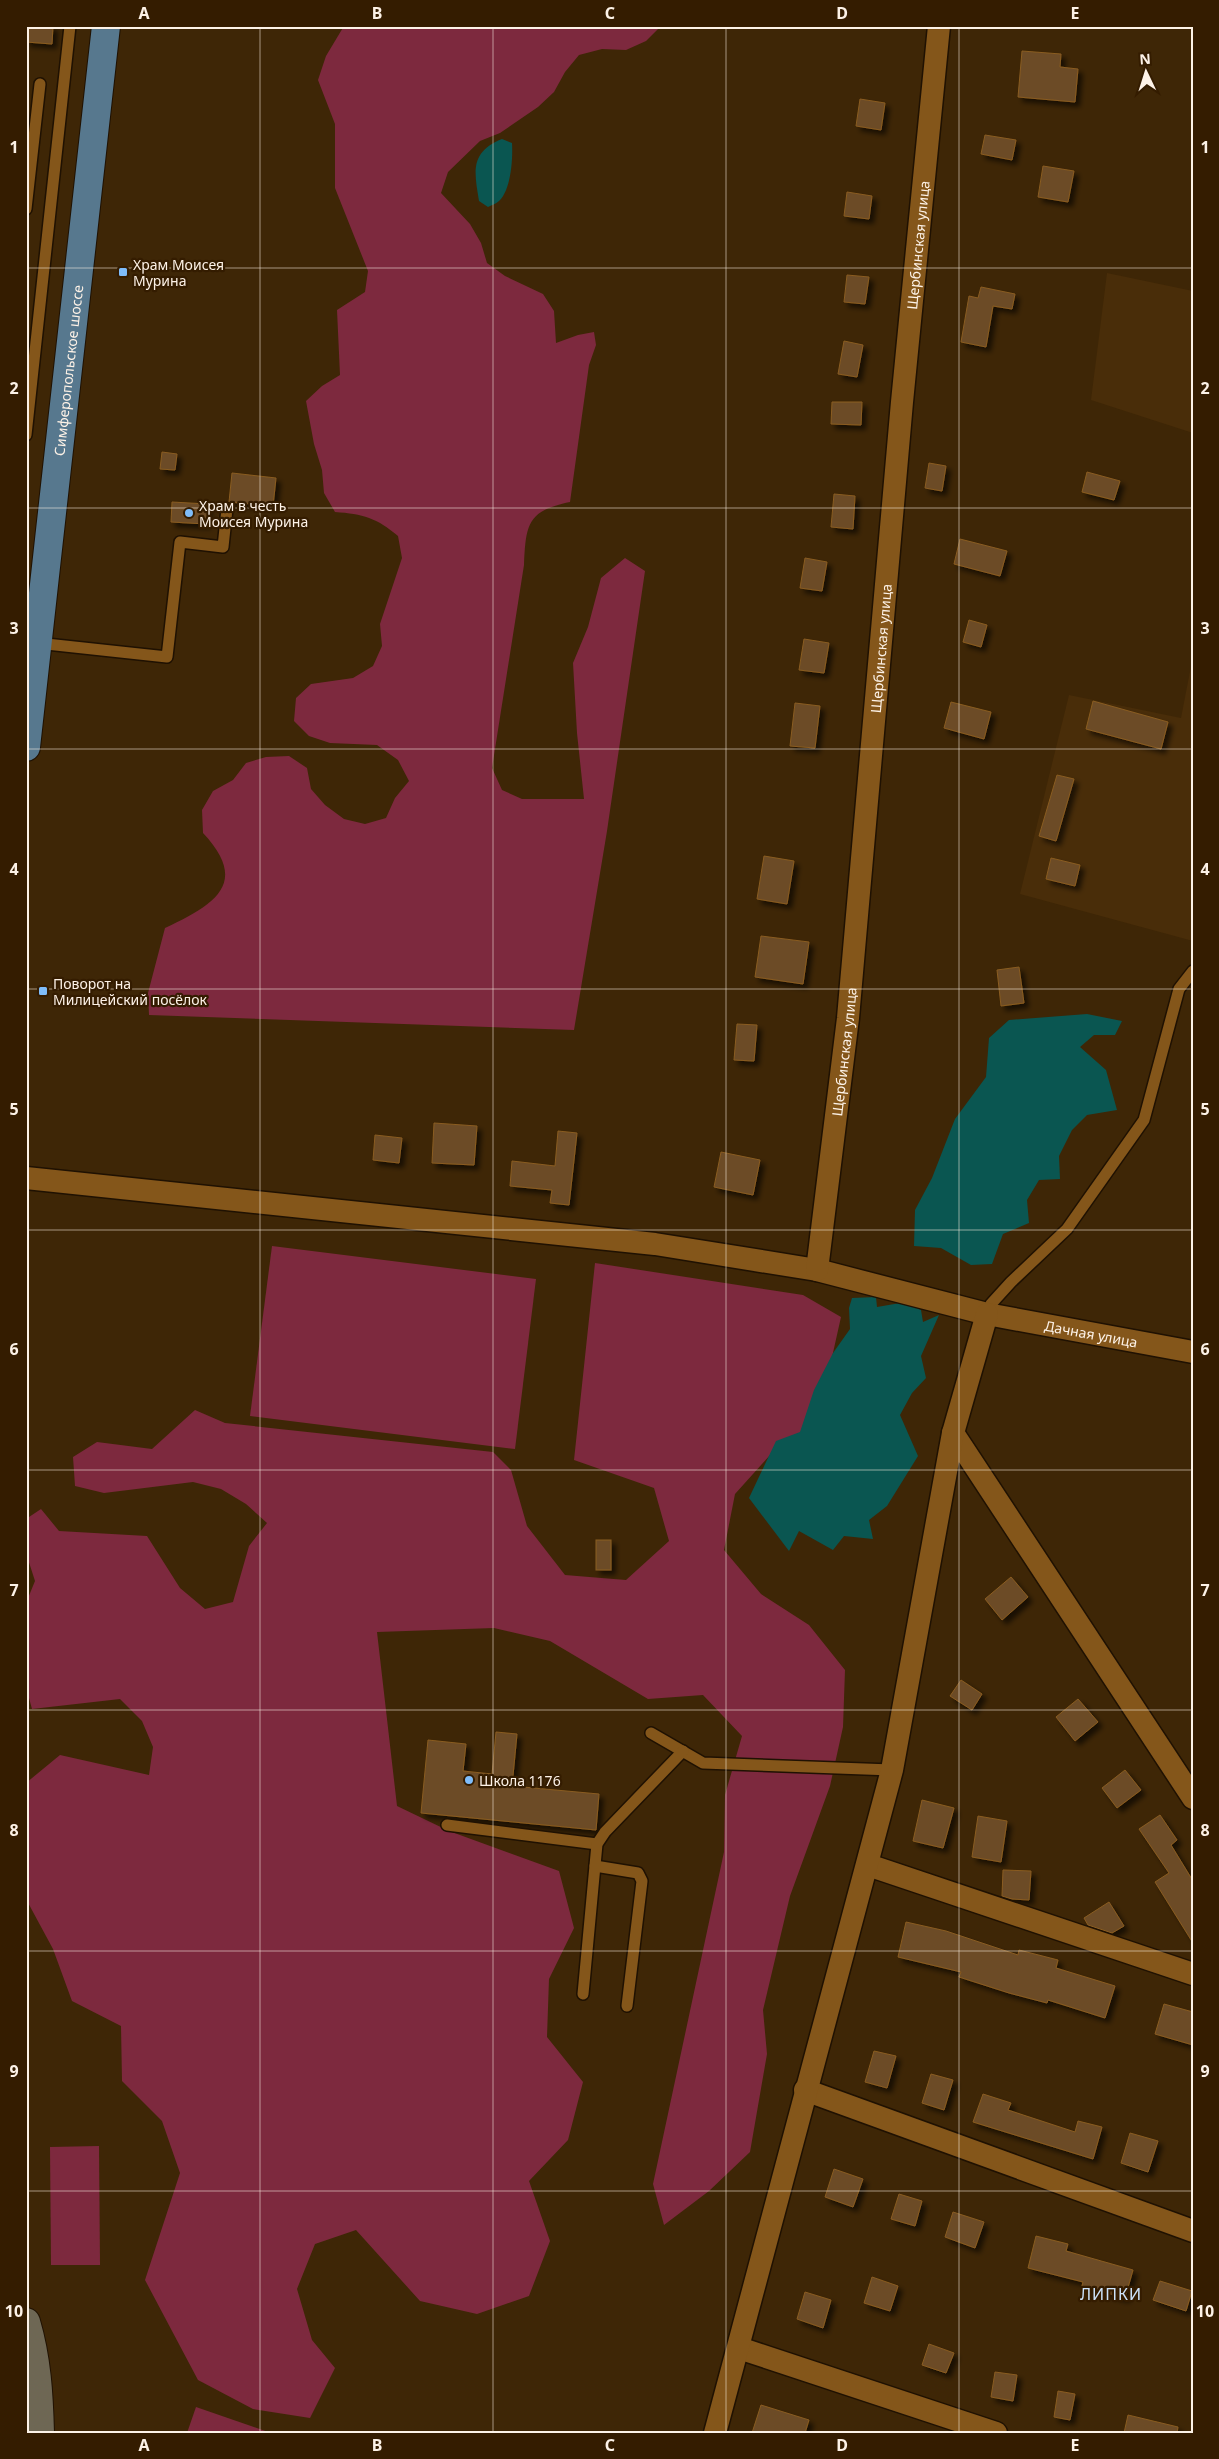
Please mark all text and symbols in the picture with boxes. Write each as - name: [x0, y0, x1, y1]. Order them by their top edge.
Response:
- text: A: [138, 2, 150, 24]
- text: B: [372, 2, 382, 24]
- text: C: [605, 2, 615, 24]
- text: D: [836, 2, 848, 24]
- text: E: [1071, 2, 1080, 24]
- north arrow: [1122, 48, 1172, 98]
- text: N: [1139, 49, 1151, 68]
- text: 1: [9, 136, 19, 158]
- text: 1: [1200, 136, 1210, 158]
- street label: Щербинская улица: [902, 180, 933, 310]
- place label: Храм Моисея Мурина: [133, 255, 224, 290]
- marker: Храм Моисея Мурина: [117, 266, 129, 278]
- street label: Симферопольское шоссе: [49, 284, 87, 457]
- text: 2: [9, 377, 19, 399]
- text: 2: [1200, 377, 1210, 399]
- place label: Храм в честь Моисея Мурина: [199, 496, 308, 531]
- marker: Храм в честь Моисея Мурина: [183, 507, 195, 519]
- street label: Щербинская улица: [865, 583, 896, 714]
- text: 3: [9, 617, 19, 639]
- text: 3: [1200, 617, 1210, 639]
- text: 4: [9, 858, 19, 880]
- text: 4: [1200, 858, 1210, 880]
- place label: Поворот на Милицейский посёлок: [53, 974, 207, 1009]
- marker: Поворот на Милицейский посёлок: [37, 985, 49, 997]
- street label: Щербинская улица: [827, 986, 860, 1117]
- text: 5: [9, 1098, 19, 1120]
- text: 5: [1200, 1098, 1210, 1120]
- street label: Дачная улица: [1043, 1315, 1139, 1351]
- text: 6: [9, 1338, 19, 1360]
- text: 6: [1200, 1338, 1210, 1360]
- text: 7: [9, 1579, 19, 1601]
- text: 7: [1200, 1579, 1210, 1601]
- place label: Школа 1176: [479, 1771, 561, 1790]
- marker: Школа 1176: [463, 1774, 475, 1786]
- text: 8: [9, 1819, 19, 1841]
- text: 8: [1200, 1819, 1210, 1841]
- text: 9: [9, 2060, 19, 2082]
- text: 9: [1200, 2060, 1210, 2082]
- district label: ЛИПКИ: [1080, 2283, 1142, 2305]
- text: 10: [5, 2300, 23, 2322]
- text: 10: [1196, 2300, 1214, 2322]
- text: A: [138, 2434, 150, 2456]
- text: B: [372, 2434, 382, 2456]
- text: C: [605, 2434, 615, 2456]
- text: D: [836, 2434, 848, 2456]
- text: E: [1071, 2434, 1080, 2456]

